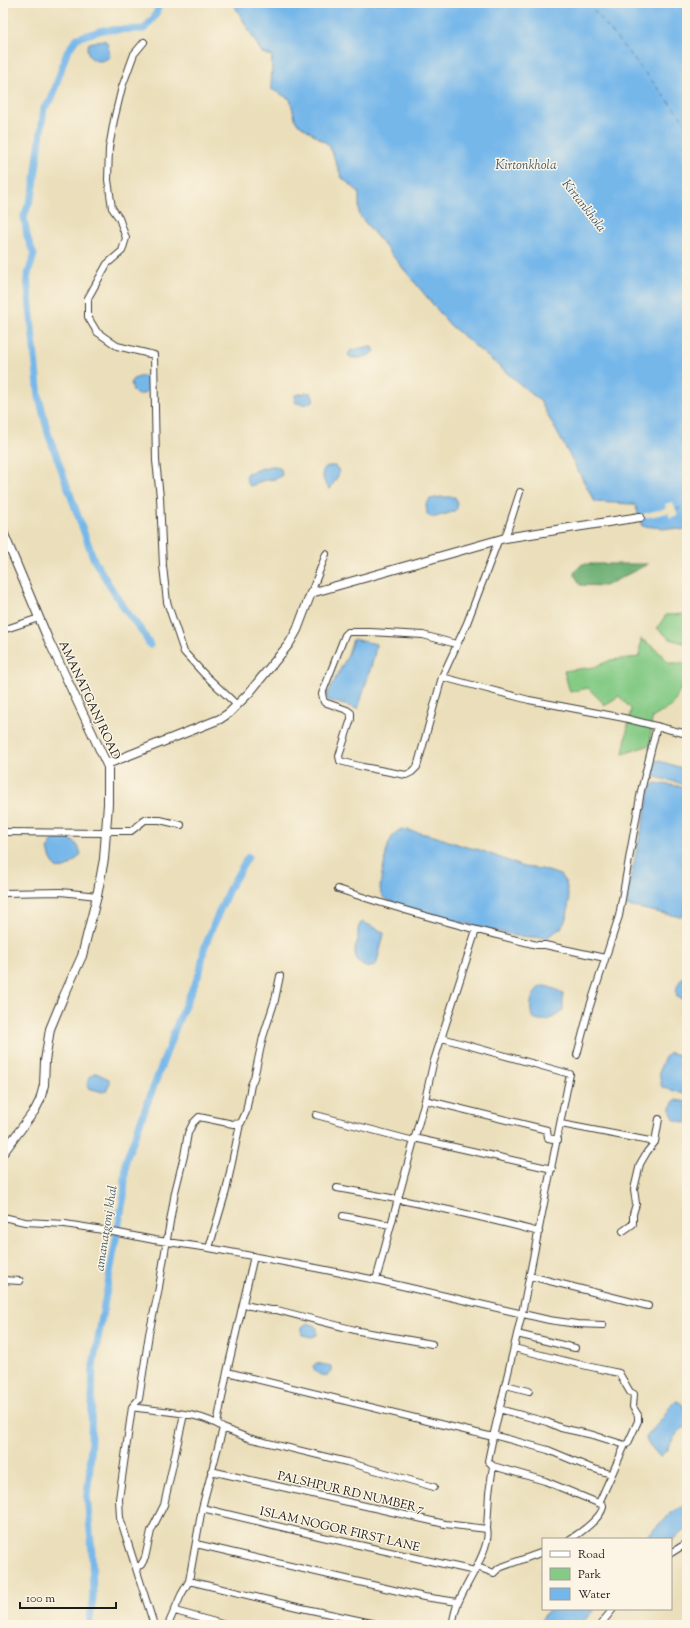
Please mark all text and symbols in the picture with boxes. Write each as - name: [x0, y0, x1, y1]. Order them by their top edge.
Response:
- water label: Kirtonkhola: [495, 157, 557, 175]
- water label: Kirtankhola: [557, 176, 610, 237]
- street label: AMANATGANJ ROAD: [54, 638, 125, 763]
- water label: amanatgonj khal: [91, 1184, 123, 1272]
- street label: PALSHPUR RD NUMBER 7: [276, 1467, 426, 1519]
- street label: ISLAM NOGOR FIRST LANE: [258, 1503, 422, 1557]
- legend: [542, 1538, 672, 1610]
- text: Road: [578, 1546, 605, 1564]
- text: Park: [578, 1566, 601, 1584]
- scale bar: [20, 1584, 116, 1610]
- text: Water: [578, 1586, 611, 1604]
- text: 100 m: [26, 1590, 55, 1608]

